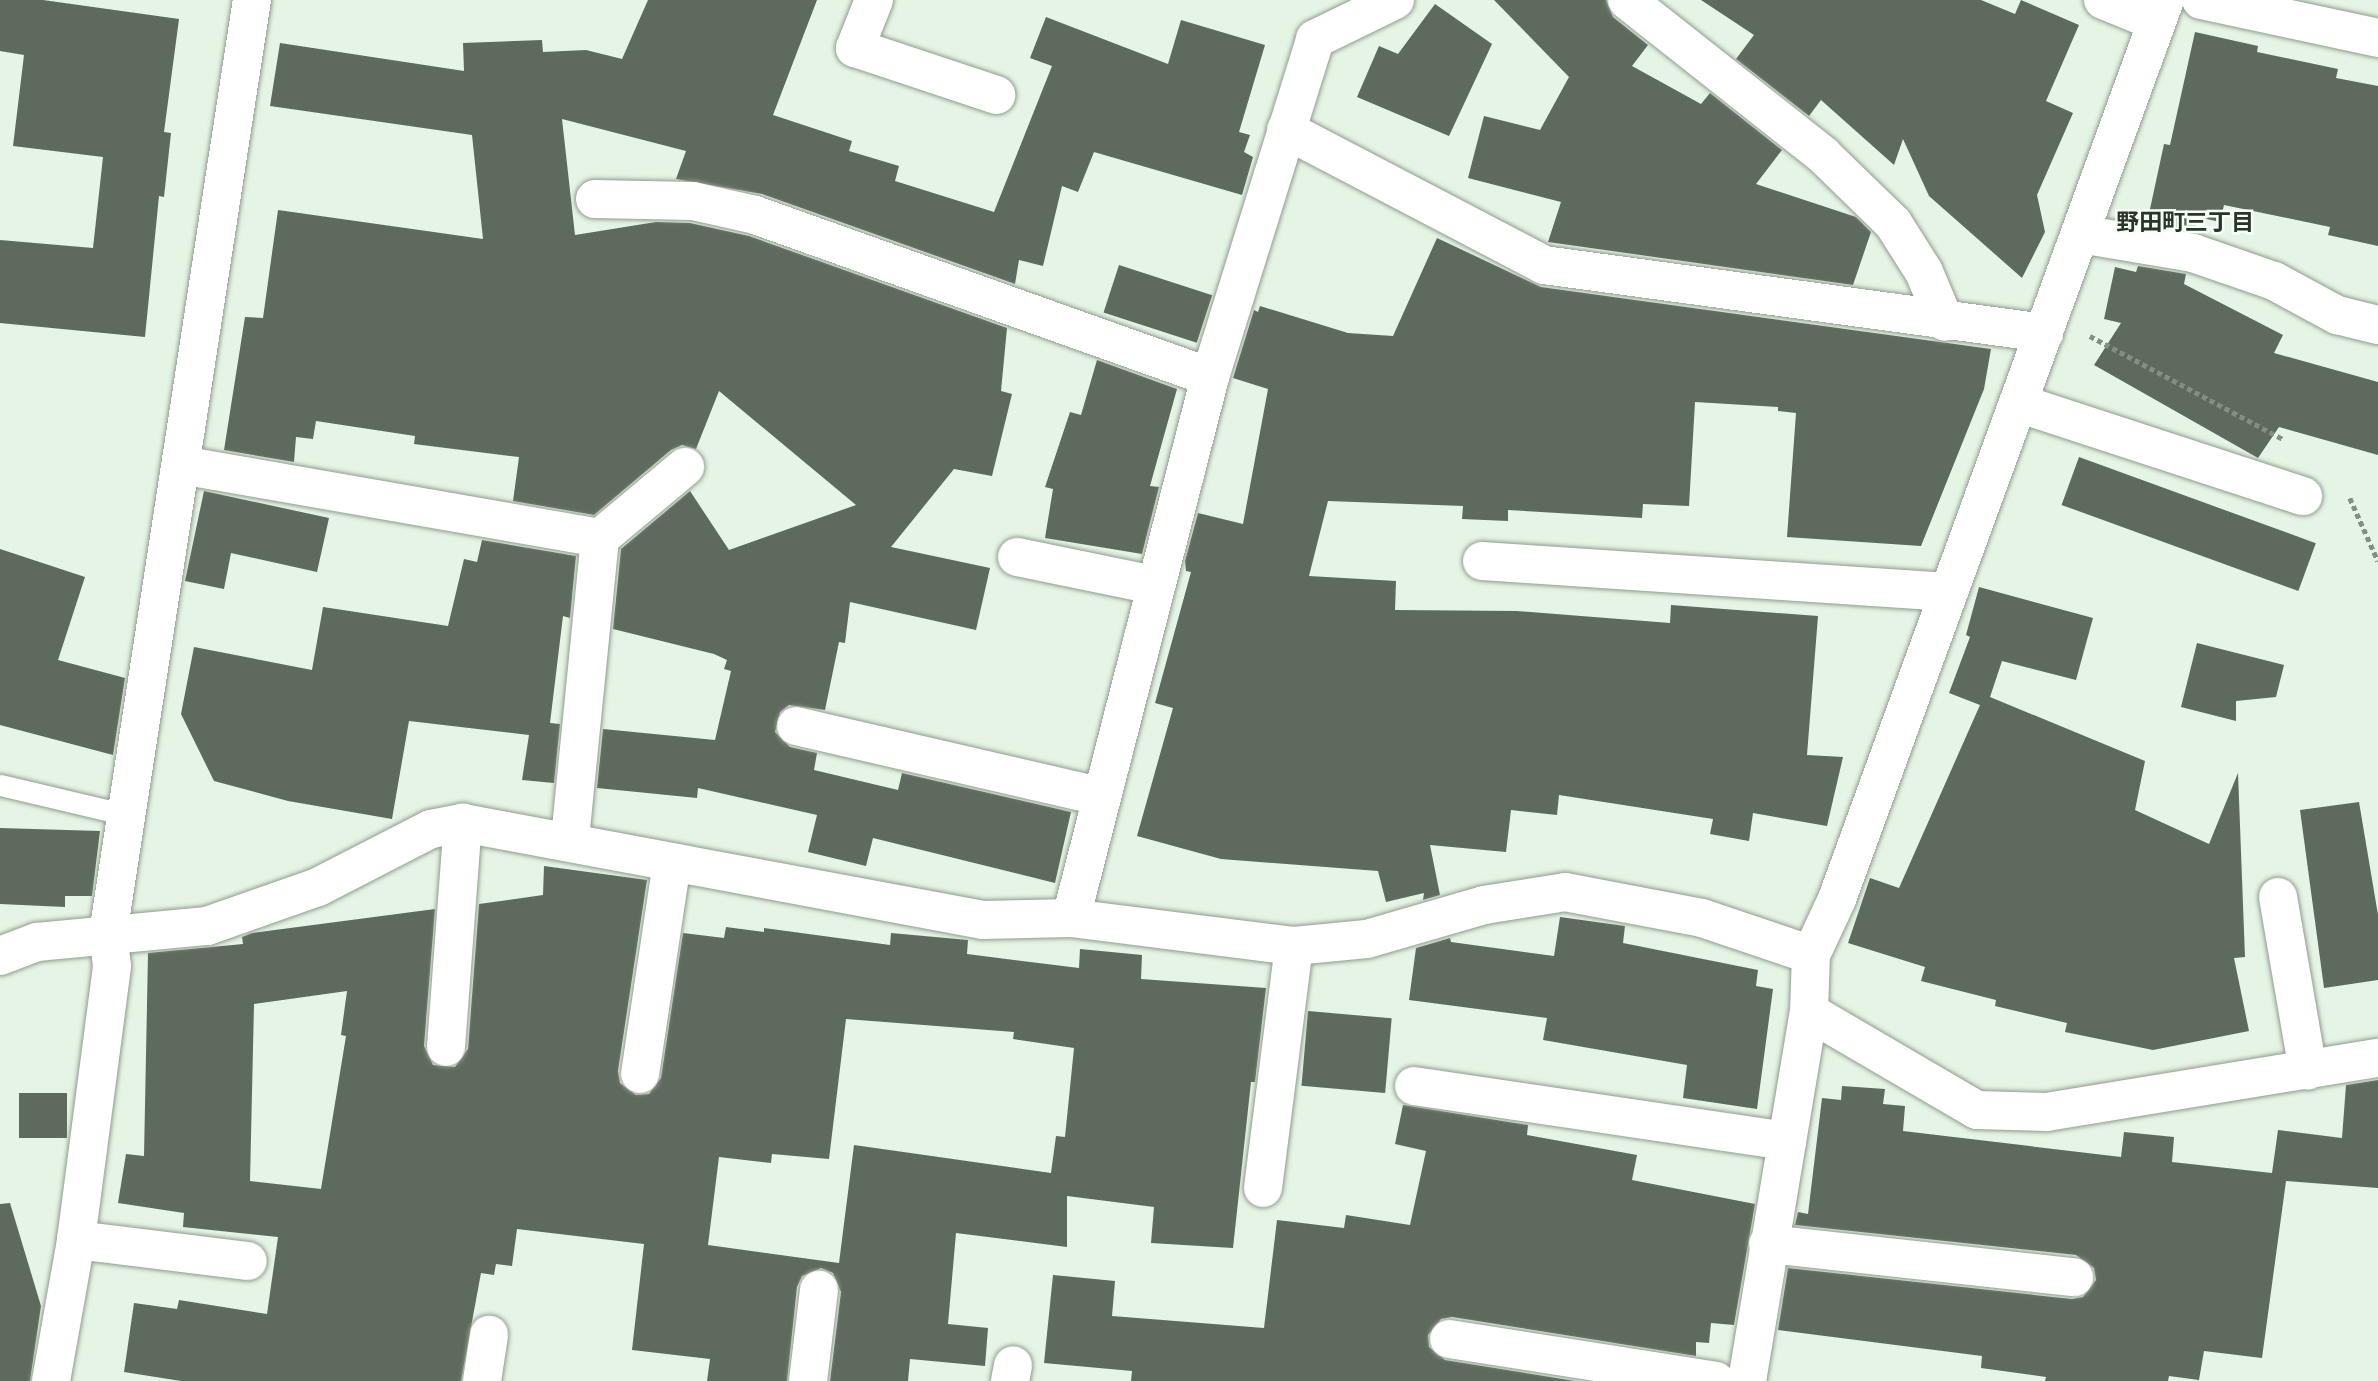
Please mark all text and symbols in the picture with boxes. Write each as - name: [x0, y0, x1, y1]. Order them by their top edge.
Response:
- district label: 野田町三丁目: [2116, 208, 2254, 236]

